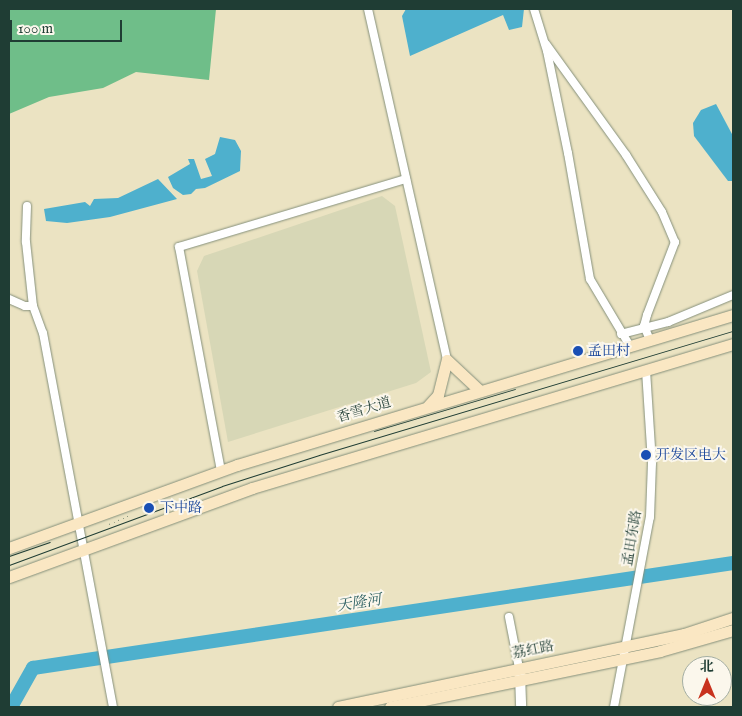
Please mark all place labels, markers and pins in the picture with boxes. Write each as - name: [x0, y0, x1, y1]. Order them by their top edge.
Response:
- place label: 孟田村: [588, 343, 630, 359]
- marker: 孟田村: [572, 345, 584, 357]
- place label: 开发区电大: [656, 447, 726, 463]
- marker: 开发区电大: [640, 449, 652, 461]
- place label: 下中路: [160, 500, 202, 516]
- marker: 下中路: [142, 501, 156, 515]

